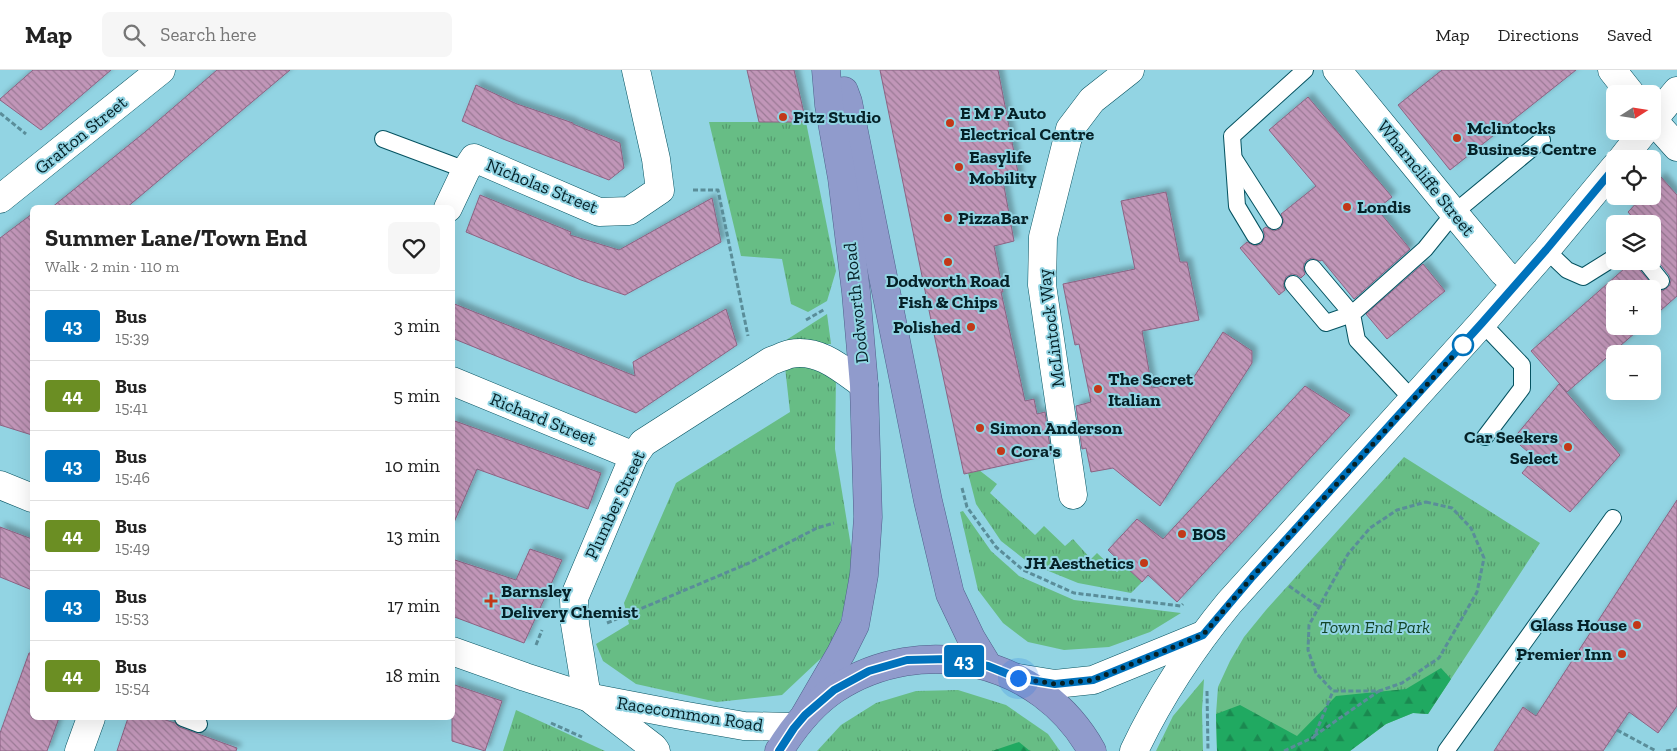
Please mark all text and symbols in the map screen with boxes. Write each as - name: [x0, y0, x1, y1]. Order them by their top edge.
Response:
- search box: [102, 12, 452, 57]
- text: Map: [25, 20, 72, 49]
- icon: search: [120, 21, 148, 49]
- text: Search here: [160, 23, 257, 46]
- text: Map: [1435, 24, 1470, 46]
- text: Directions: [1498, 24, 1579, 46]
- text: Saved: [1607, 24, 1652, 46]
- north arrow: [1606, 85, 1661, 140]
- map controls: [1606, 85, 1661, 400]
- street label: Grafton Street: [30, 91, 132, 179]
- place label: E M P Auto Electrical Centre: [960, 102, 1095, 145]
- place label: Pitz Studio: [793, 106, 882, 128]
- marker: Pitz Studio: [777, 111, 789, 123]
- street label: Wharncliffe Street: [1373, 116, 1480, 241]
- marker: E M P Auto Electrical Centre: [944, 117, 956, 129]
- place label: Mclintocks Business Centre: [1467, 117, 1597, 160]
- marker: Mclintocks Business Centre: [1451, 132, 1463, 144]
- place label: Easylife Mobility: [969, 146, 1037, 189]
- button: locate: [1606, 150, 1661, 205]
- street label: Nicholas Street: [483, 154, 601, 219]
- marker: Easylife Mobility: [953, 161, 965, 173]
- place label: Londis: [1357, 196, 1411, 218]
- marker: Londis: [1341, 201, 1353, 213]
- place label: PizzaBar: [958, 207, 1029, 229]
- marker: PizzaBar: [942, 212, 954, 224]
- button: layers: [1606, 215, 1661, 270]
- button: heart: [388, 222, 440, 274]
- text: Summer Lane/Town End: [45, 223, 307, 252]
- street label: Dodworth Road: [839, 241, 873, 365]
- marker: Dodworth Road Fish & Chips: [942, 256, 954, 268]
- text: Walk · 2 min · 110 m: [45, 257, 179, 276]
- street label: McLintock Way: [1033, 267, 1069, 389]
- place label: Dodworth Road Fish & Chips: [886, 270, 1011, 313]
- button: +: [1606, 280, 1661, 335]
- text: Bus: [115, 305, 147, 328]
- text: 3 min: [394, 314, 440, 337]
- text: 43: [63, 315, 82, 337]
- place label: Polished: [893, 316, 962, 338]
- marker: Polished: [965, 321, 977, 333]
- text: 15:39: [115, 328, 149, 347]
- unlabelled marker: [1452, 334, 1474, 356]
- button: −: [1606, 345, 1661, 400]
- place label: The Secret Italian: [1108, 368, 1194, 411]
- text: Bus: [115, 375, 147, 398]
- marker: The Secret Italian: [1092, 383, 1104, 395]
- text: 5 min: [393, 384, 440, 407]
- text: 44: [62, 385, 83, 407]
- street label: Richard Street: [487, 388, 599, 450]
- text: 15:41: [115, 398, 148, 417]
- place label: Simon Anderson: [990, 417, 1123, 439]
- marker: Simon Anderson: [974, 422, 986, 434]
- place label: Car Seekers Select: [1464, 426, 1559, 469]
- place label: Cora's: [1011, 440, 1061, 462]
- marker: Car Seekers Select: [1562, 441, 1574, 453]
- text: Bus: [115, 445, 147, 468]
- marker: Cora's: [995, 445, 1007, 457]
- street label: Plumber Street: [580, 447, 650, 563]
- text: 10 min: [385, 454, 440, 477]
- text: 43: [63, 455, 82, 477]
- text: 15:46: [115, 468, 150, 487]
- text: Bus: [115, 515, 147, 538]
- place label: BOS: [1192, 523, 1226, 545]
- text: 13 min: [386, 524, 440, 547]
- text: 44: [62, 525, 83, 547]
- marker: BOS: [1176, 528, 1188, 540]
- text: 15:49: [115, 538, 150, 557]
- place label: JH Aesthetics: [1024, 552, 1134, 574]
- marker: JH Aesthetics: [1138, 557, 1150, 569]
- place label: Barnsley Delivery Chemist: [501, 580, 639, 623]
- text: Bus: [115, 585, 147, 608]
- text: 17 min: [387, 594, 440, 617]
- text: 43: [63, 595, 82, 617]
- marker: Barnsley Delivery Chemist: [485, 595, 497, 607]
- text: 15:53: [115, 608, 149, 627]
- place label: Glass House: [1530, 614, 1627, 636]
- park label: Town End Park: [1320, 616, 1430, 638]
- marker: Glass House: [1631, 619, 1643, 631]
- place label: Premier Inn: [1516, 643, 1612, 665]
- line badge: 43: [942, 645, 986, 677]
- marker: Premier Inn: [1616, 648, 1628, 660]
- text: 43: [954, 650, 974, 672]
- text: Bus: [115, 655, 147, 678]
- text: 18 min: [386, 664, 440, 687]
- text: 44: [62, 665, 83, 687]
- your location: [1006, 666, 1031, 691]
- text: 15:54: [115, 678, 150, 697]
- street label: Racecommon Road: [615, 692, 765, 736]

